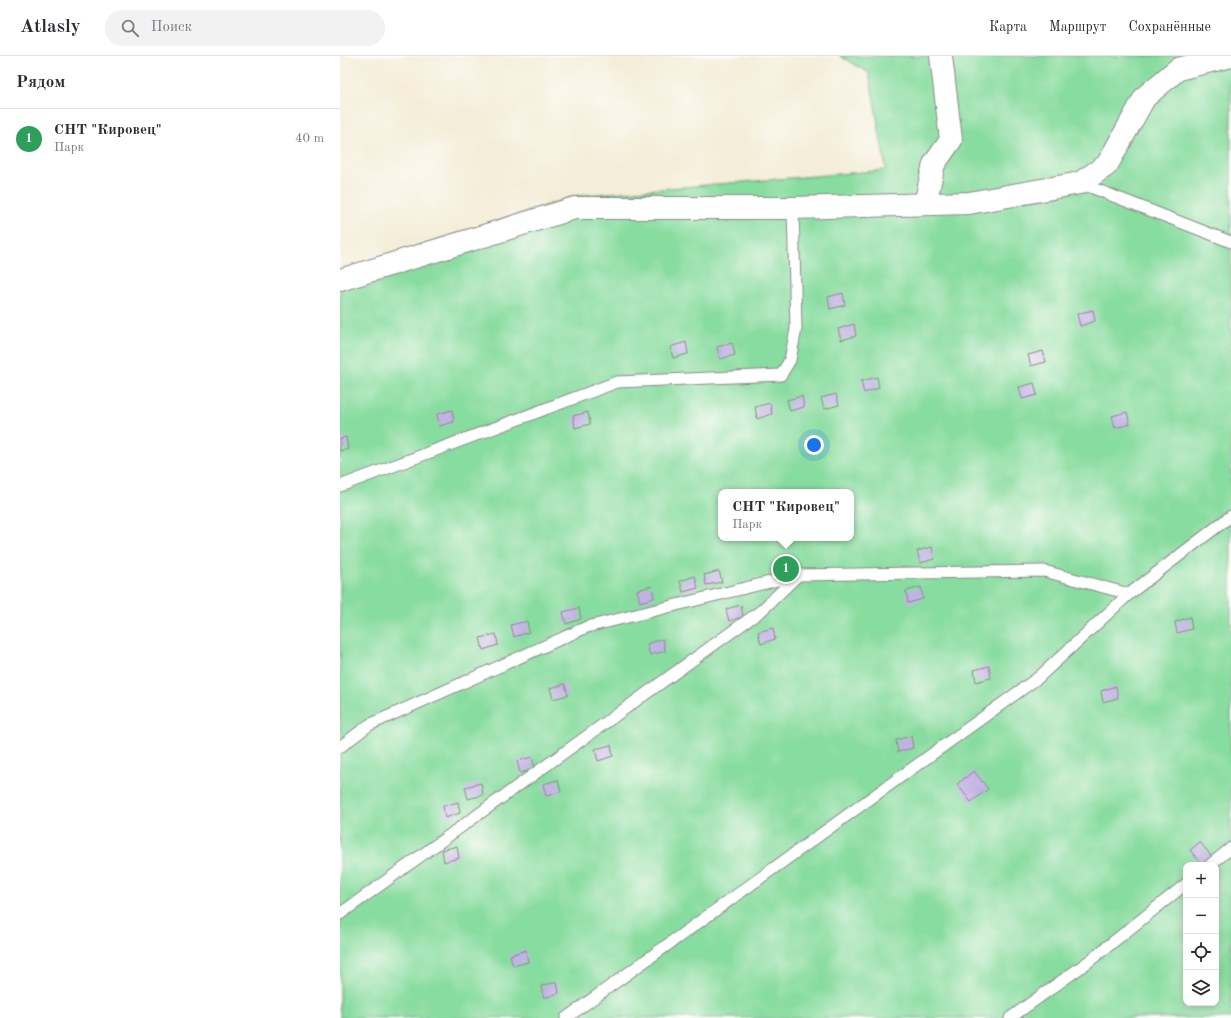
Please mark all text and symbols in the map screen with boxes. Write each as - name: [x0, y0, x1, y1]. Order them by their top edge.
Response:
- search box: [105, 10, 385, 46]
- icon: search: [119, 17, 141, 39]
- text: Atlasly: [20, 18, 81, 37]
- text: Поиск: [151, 20, 192, 35]
- text: Карта: [989, 20, 1027, 34]
- text: Маршрут: [1049, 20, 1106, 34]
- text: Сохранённые: [1128, 20, 1211, 34]
- text: Рядом: [16, 74, 65, 91]
- text: СНТ "Кировец": [54, 123, 162, 138]
- text: 1: [25, 132, 33, 145]
- text: 40 m: [295, 132, 324, 145]
- text: Парк: [54, 141, 84, 154]
- your location: [804, 435, 824, 455]
- popup: [718, 489, 854, 541]
- text: СНТ "Кировец": [732, 500, 840, 515]
- text: Парк: [732, 518, 762, 531]
- pin: 1: [773, 554, 799, 584]
- map controls: [1183, 862, 1219, 1006]
- button: +: [1183, 862, 1219, 898]
- button: −: [1183, 898, 1219, 934]
- button: locate: [1183, 934, 1219, 970]
- button: layers: [1183, 970, 1219, 1006]

